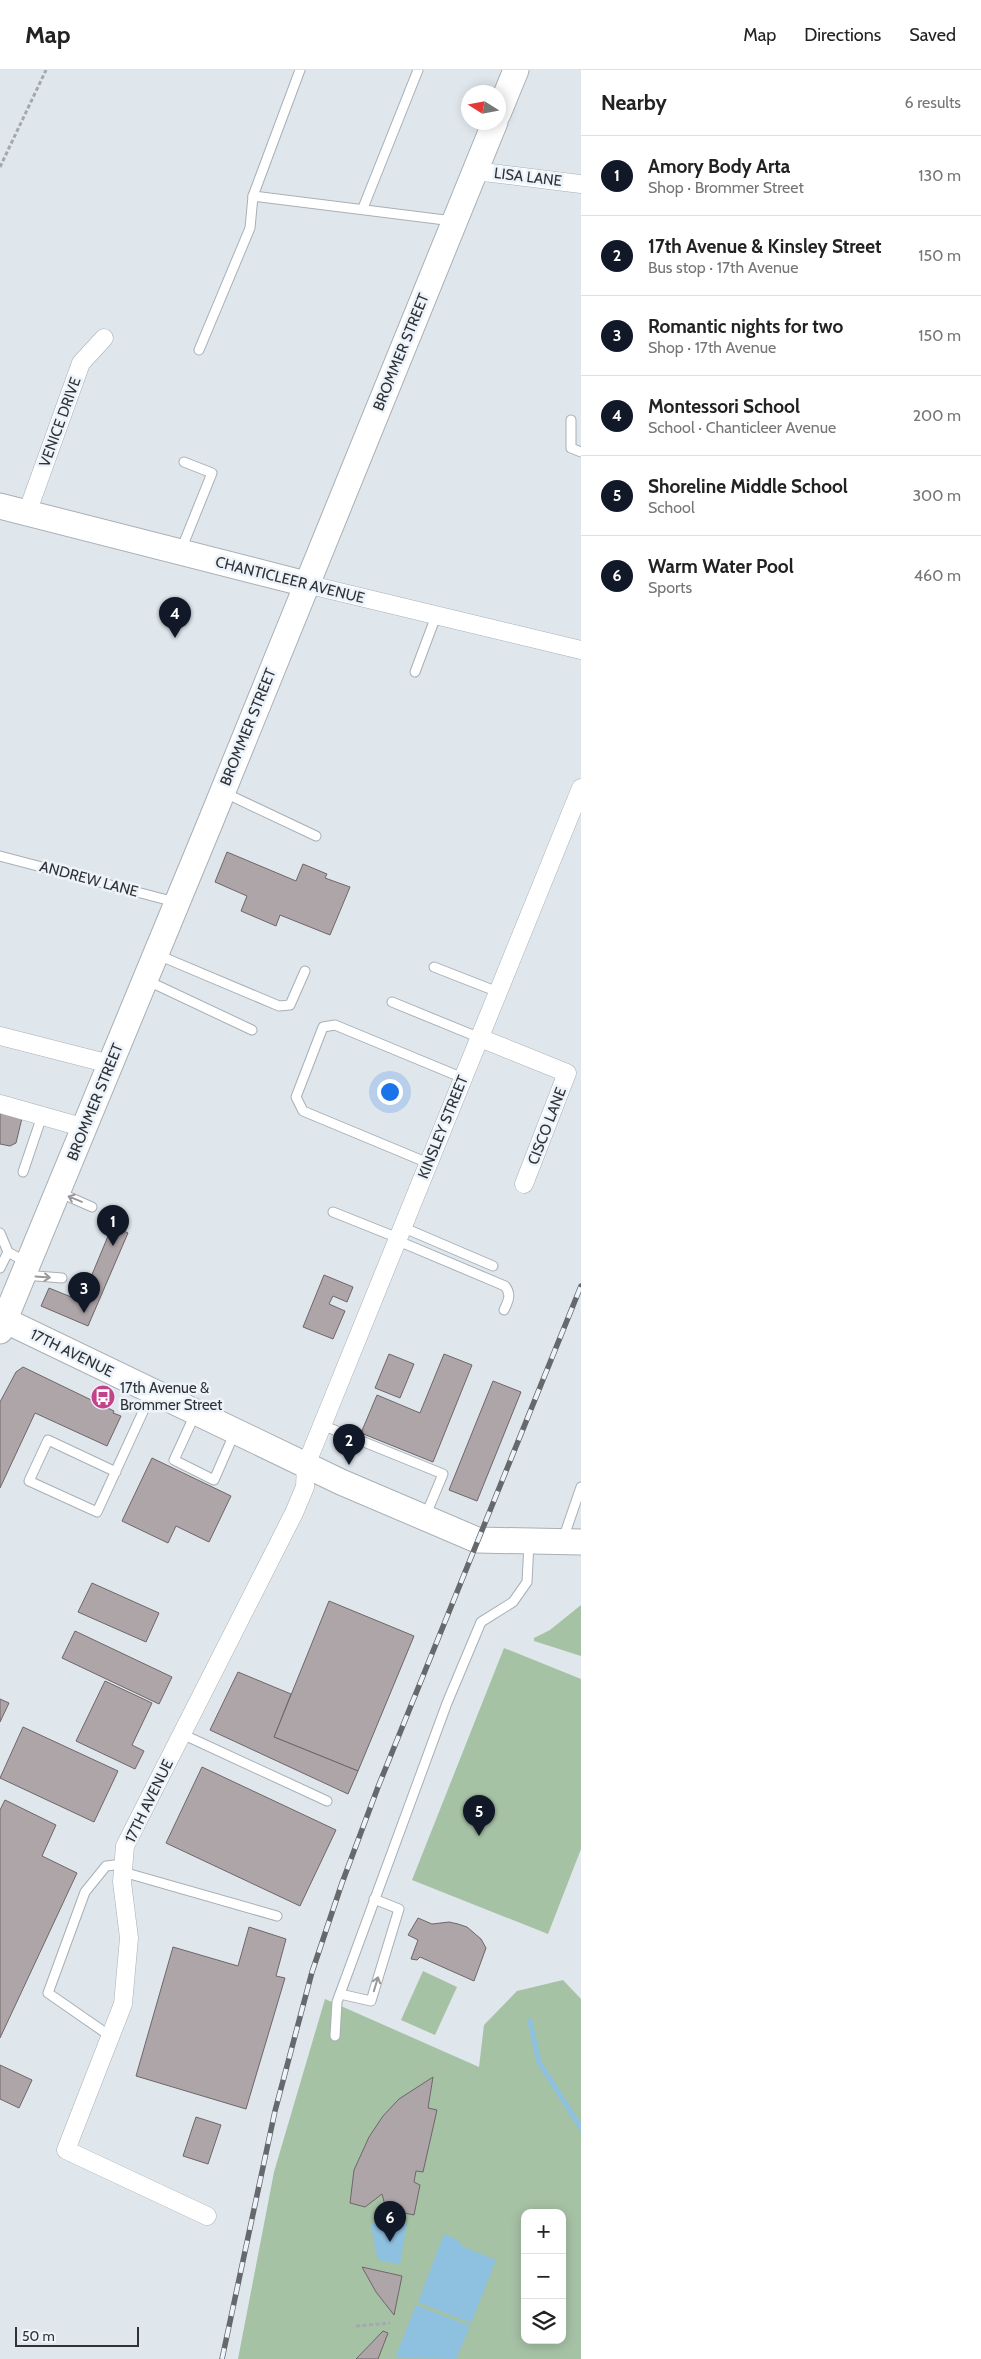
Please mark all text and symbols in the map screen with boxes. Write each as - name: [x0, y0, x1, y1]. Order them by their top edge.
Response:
- text: Map: [25, 20, 71, 49]
- text: Map: [743, 24, 776, 46]
- text: Directions: [804, 24, 881, 46]
- text: Saved: [909, 24, 956, 46]
- north arrow: [461, 85, 506, 130]
- text: Nearby: [601, 90, 667, 115]
- text: 6 results: [905, 93, 961, 112]
- text: Amory Body Arta: [648, 155, 790, 178]
- street label: LISA LANE: [493, 164, 563, 190]
- text: 1: [614, 166, 620, 185]
- text: 130 m: [918, 166, 961, 185]
- text: Shop · Brommer Street: [648, 178, 804, 197]
- text: 17th Avenue & Kinsley Street: [648, 235, 881, 258]
- text: 2: [613, 246, 621, 265]
- text: 150 m: [918, 246, 961, 265]
- text: Bus stop · 17th Avenue: [648, 258, 798, 277]
- street label: BROMMER STREET: [369, 291, 433, 413]
- text: Romantic nights for two: [648, 315, 843, 338]
- text: 3: [613, 326, 621, 345]
- text: 150 m: [918, 326, 961, 345]
- text: Shop · 17th Avenue: [648, 338, 776, 357]
- street label: VENICE DRIVE: [35, 375, 85, 469]
- text: Montessori School: [648, 395, 800, 418]
- text: 4: [612, 406, 622, 425]
- text: 200 m: [913, 406, 961, 425]
- text: School · Chanticleer Avenue: [648, 418, 836, 437]
- text: Shoreline Middle School: [648, 475, 848, 498]
- text: 5: [613, 486, 621, 505]
- text: 300 m: [912, 486, 961, 505]
- text: School: [648, 498, 695, 517]
- street label: CHANTICLEER AVENUE: [214, 553, 366, 607]
- text: Warm Water Pool: [648, 555, 794, 578]
- text: 6: [613, 566, 622, 585]
- text: 460 m: [914, 566, 961, 585]
- text: Sports: [648, 578, 692, 597]
- pin: 4: [159, 597, 191, 638]
- street label: BROMMER STREET: [216, 666, 280, 788]
- street label: ANDREW LANE: [38, 857, 140, 901]
- street label: BROMMER STREET: [63, 1041, 127, 1163]
- street label: KINSLEY STREET: [414, 1073, 472, 1181]
- your location: [377, 1079, 403, 1105]
- street label: CISCO LANE: [524, 1085, 570, 1167]
- one-way arrow: [68, 1194, 83, 1204]
- pin: 1: [97, 1205, 129, 1246]
- one-way arrow: [35, 1272, 51, 1281]
- pin: 3: [68, 1272, 100, 1313]
- street label: 17TH AVENUE: [27, 1325, 117, 1381]
- place label: 17th Avenue & Brommer Street: [120, 1379, 222, 1414]
- bus stop icon: 17th Avenue & Brommer Street: [90, 1384, 116, 1410]
- pin: 2: [333, 1424, 365, 1465]
- street label: 17TH AVENUE: [121, 1756, 177, 1846]
- pin: 5: [463, 1795, 495, 1836]
- one-way arrow: [371, 1977, 381, 1993]
- pin: 6: [374, 2201, 406, 2242]
- map controls: [521, 2209, 566, 2344]
- button: +: [521, 2209, 566, 2254]
- button: −: [521, 2254, 566, 2299]
- button: layers: [521, 2299, 566, 2344]
- scale bar: [15, 2324, 139, 2347]
- text: 50 m: [22, 2327, 55, 2345]

